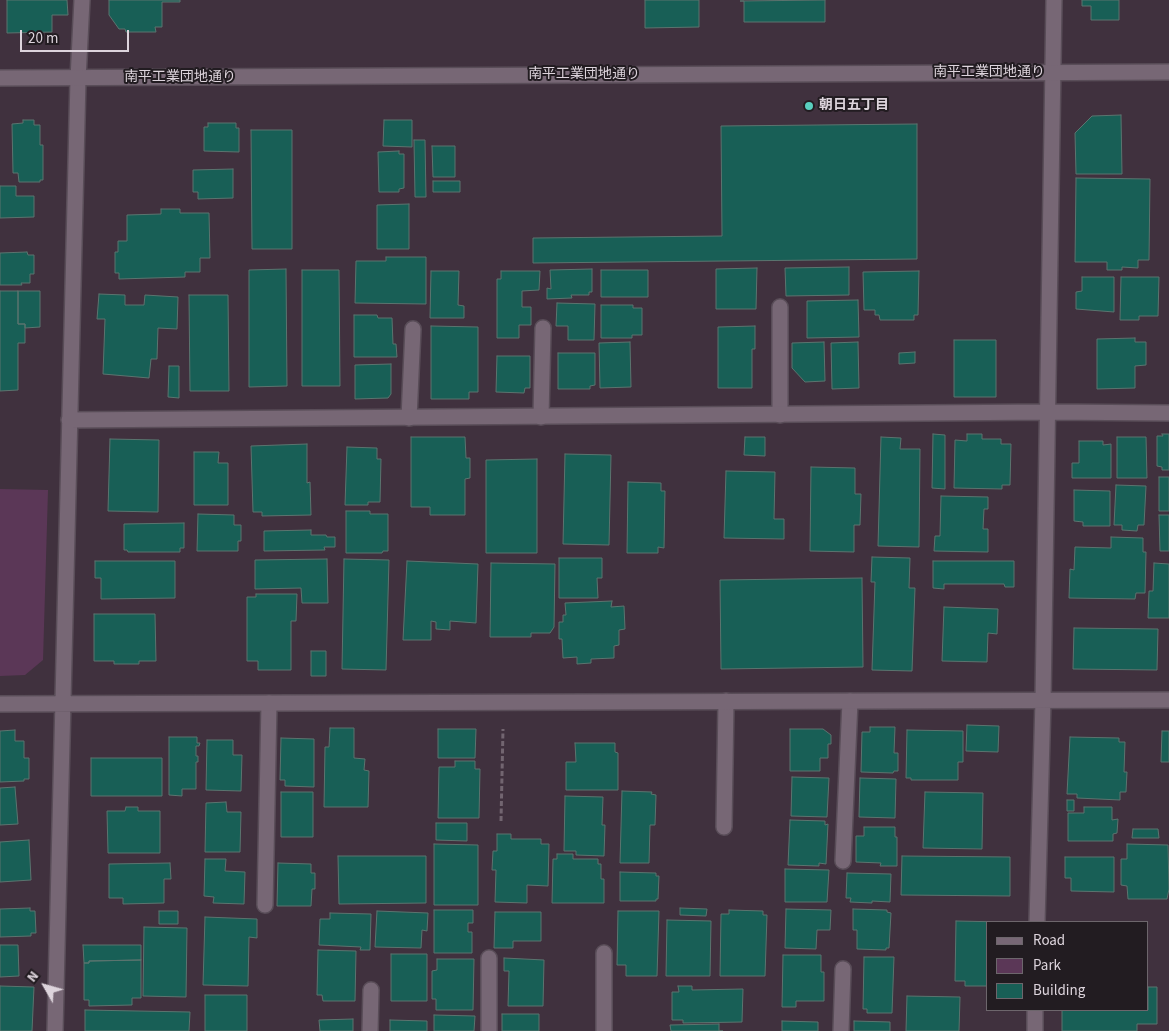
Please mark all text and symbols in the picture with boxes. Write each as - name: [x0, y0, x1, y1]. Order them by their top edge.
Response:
- scale bar: [22, 20, 131, 52]
- text: 20 m: [28, 28, 58, 49]
- street label: 南平工業団地通り: [933, 65, 1045, 81]
- street label: 南平工業団地通り: [528, 67, 640, 83]
- street label: 南平工業団地通り: [124, 70, 236, 86]
- place label: 朝日五丁目: [819, 98, 889, 114]
- marker: 朝日五丁目: [803, 100, 815, 112]
- legend: [986, 921, 1149, 1011]
- text: Road: [1033, 930, 1065, 951]
- text: Park: [1033, 955, 1061, 976]
- north arrow: [20, 961, 70, 1011]
- text: N: [22, 967, 44, 987]
- text: Building: [1033, 980, 1085, 1001]

